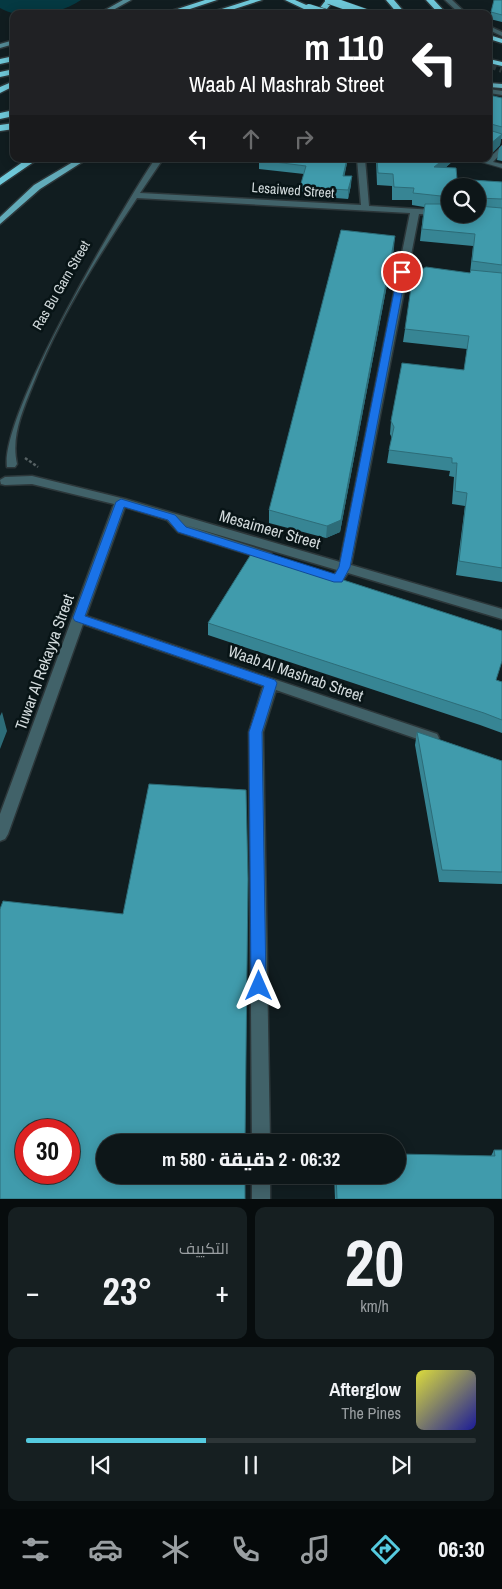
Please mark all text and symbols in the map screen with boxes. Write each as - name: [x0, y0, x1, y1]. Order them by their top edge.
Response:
- text: 110 m: [304, 24, 384, 71]
- icon: left: [402, 30, 467, 95]
- text: Waab Al Mashrab Street: [189, 69, 384, 99]
- icon: left: [184, 125, 212, 153]
- icon: ahead: [237, 125, 265, 153]
- icon: right: [290, 125, 318, 153]
- street label: Lesaiwed Street: [251, 178, 335, 202]
- map controls: [441, 178, 486, 223]
- button: search: [441, 178, 486, 223]
- street label: Ras Bu Garn Street: [28, 237, 94, 333]
- pin: [381, 251, 423, 293]
- icon: arrive: [388, 258, 416, 286]
- street label: Mesaimeer Street: [217, 504, 323, 554]
- street label: Tuwar Al Rekayya Street: [9, 591, 79, 733]
- street label: Waab Al Mashrab Street: [225, 640, 367, 707]
- position arrow: [232, 959, 284, 1011]
- speed limit sign: 30: [15, 1119, 80, 1184]
- text: 06:32 · 2 دقيقة · 580 m: [162, 1146, 340, 1172]
- text: 20: [345, 1219, 404, 1306]
- text: التكييف: [179, 1237, 229, 1259]
- text: 23°: [103, 1266, 152, 1317]
- text: −: [26, 1273, 39, 1311]
- text: +: [216, 1273, 229, 1311]
- text: km/h: [360, 1295, 389, 1317]
- text: Afterglow: [329, 1376, 401, 1402]
- text: The Pines: [341, 1402, 401, 1424]
- icon: previous: [87, 1451, 115, 1479]
- icon: pause: [237, 1451, 265, 1479]
- icon: next: [387, 1451, 415, 1479]
- icon: filters: [18, 1532, 53, 1567]
- icon: car: [88, 1532, 123, 1567]
- icon: climate: [158, 1532, 193, 1567]
- icon: phone: [228, 1532, 263, 1567]
- icon: music: [298, 1532, 333, 1567]
- icon: directions: [368, 1532, 403, 1567]
- text: 06:30: [438, 1534, 484, 1564]

